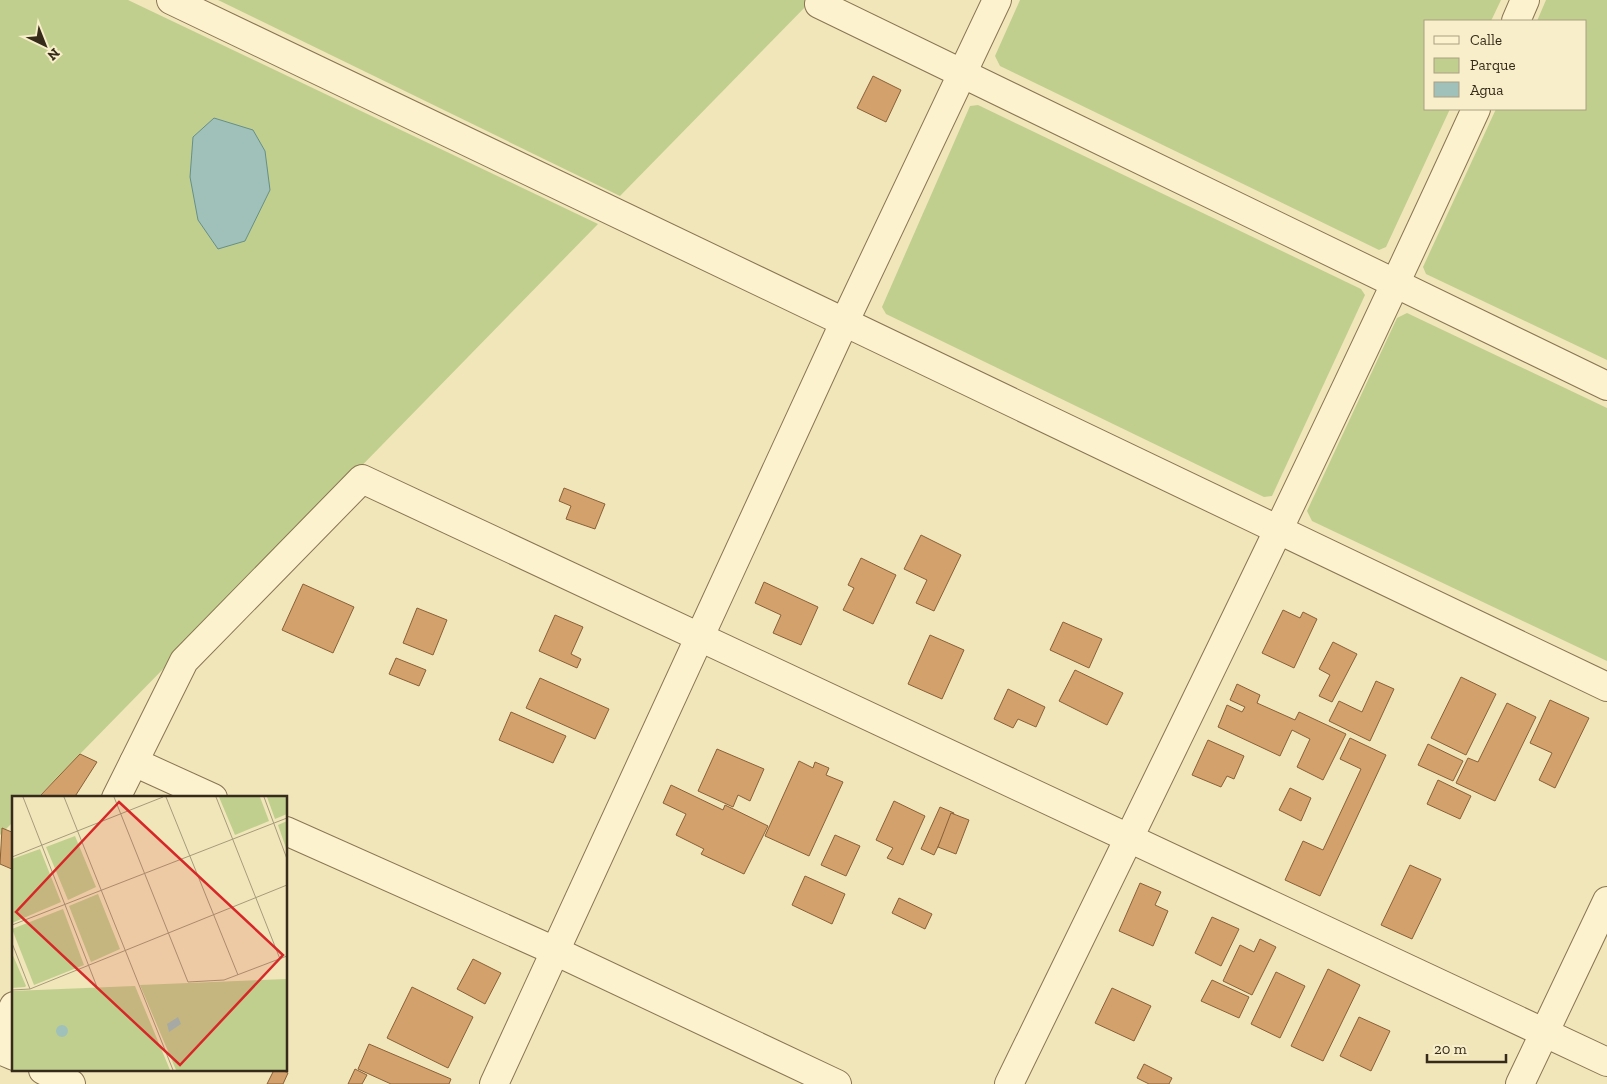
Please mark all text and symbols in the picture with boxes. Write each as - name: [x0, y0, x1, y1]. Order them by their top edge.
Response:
- north arrow: [20, 20, 70, 70]
- legend: [1424, 20, 1587, 110]
- text: Calle: [1470, 31, 1502, 49]
- text: N: [44, 44, 63, 64]
- text: Parque: [1470, 56, 1516, 74]
- text: Agua: [1470, 81, 1503, 99]
- inset map: [12, 796, 288, 1072]
- scale bar: [1427, 1032, 1506, 1064]
- text: 20 m: [1434, 1040, 1467, 1058]

